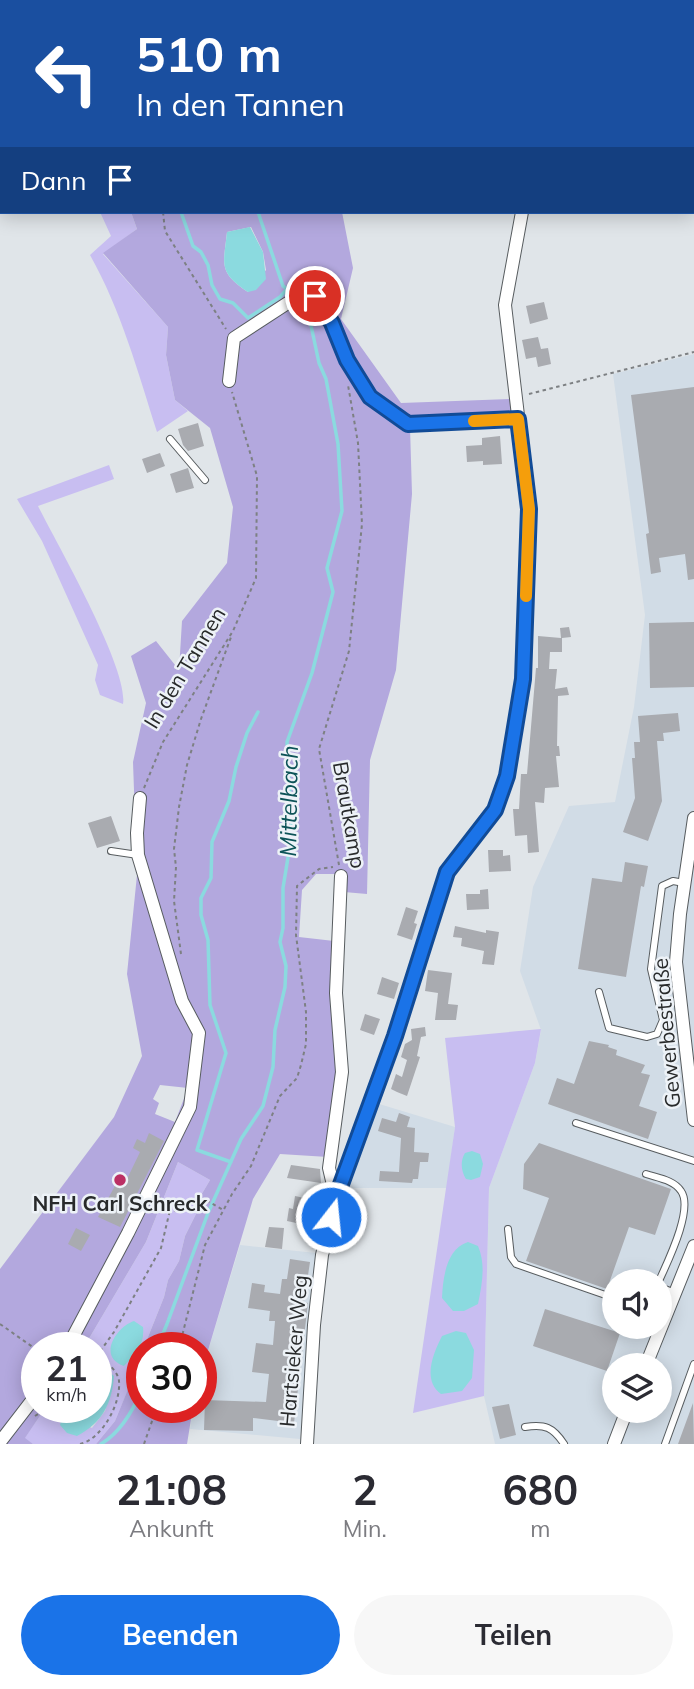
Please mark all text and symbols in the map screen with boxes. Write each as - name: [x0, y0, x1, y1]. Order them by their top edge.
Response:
- text: 510 m: [136, 23, 282, 84]
- icon: left: [21, 28, 112, 119]
- text: In den Tannen: [136, 84, 345, 124]
- icon: arrive: [101, 161, 139, 199]
- text: Dann: [21, 164, 87, 197]
- pin: [285, 266, 345, 326]
- icon: arrive: [296, 277, 334, 315]
- street label: In den Tannen: [138, 602, 231, 733]
- water label: Mittelbach: [273, 745, 304, 857]
- street label: Brautkamp: [328, 759, 372, 870]
- street label: Gewerbestraße: [647, 957, 686, 1109]
- marker: NFH Carl Schreck: [112, 1172, 128, 1188]
- position arrow: [294, 1180, 368, 1254]
- place label: NFH Carl Schreck: [33, 1190, 208, 1216]
- map controls: [602, 1269, 672, 1423]
- button: sound: [602, 1269, 672, 1339]
- street label: Hartsieker Weg: [273, 1274, 313, 1428]
- speed limit sign: 30: [126, 1332, 217, 1423]
- text: 21: [45, 1346, 88, 1390]
- button: layers: [602, 1353, 672, 1423]
- text: km/h: [46, 1383, 87, 1406]
- text: 21:08: [116, 1463, 227, 1516]
- text: 2: [352, 1463, 377, 1516]
- text: 680: [503, 1463, 578, 1516]
- text: Ankunft: [129, 1514, 214, 1543]
- text: Min.: [343, 1514, 387, 1543]
- text: m: [530, 1514, 550, 1543]
- button: Beenden: [21, 1595, 340, 1675]
- button: Teilen: [354, 1595, 673, 1675]

